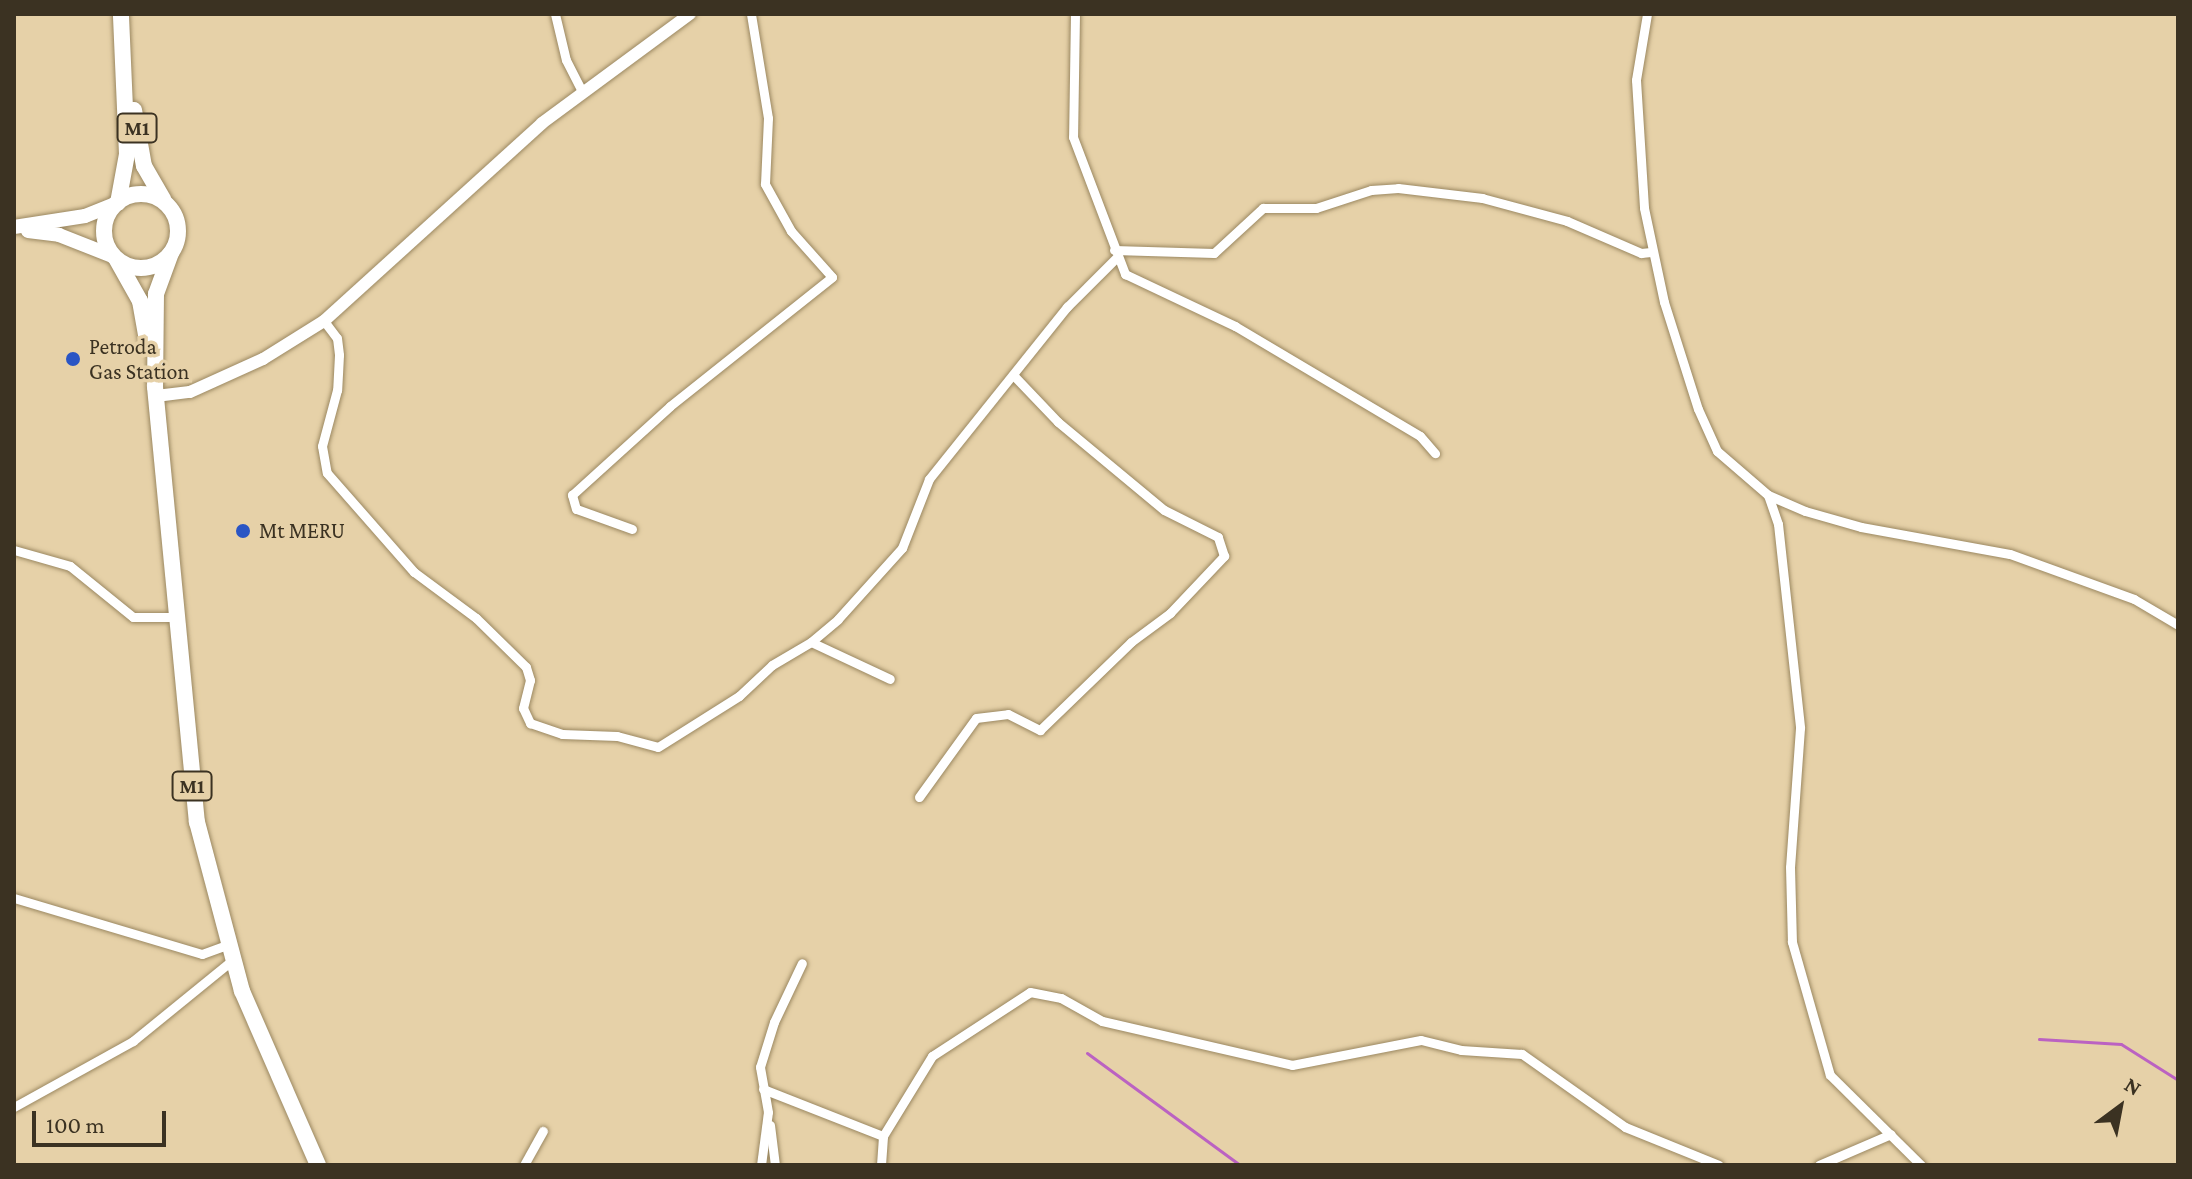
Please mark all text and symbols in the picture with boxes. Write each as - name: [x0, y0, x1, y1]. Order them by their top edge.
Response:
- road number: M1: [115, 112, 159, 144]
- place label: Petroda Gas Station: [89, 333, 189, 384]
- marker: Petroda Gas Station: [64, 350, 82, 368]
- place label: Mt MERU: [259, 518, 345, 544]
- marker: Mt MERU: [234, 522, 252, 540]
- road number: M1: [170, 770, 214, 802]
- north arrow: [2080, 1067, 2160, 1147]
- text: N: [2120, 1072, 2146, 1101]
- scale bar: [36, 1095, 170, 1145]
- text: 100 m: [46, 1111, 105, 1138]

